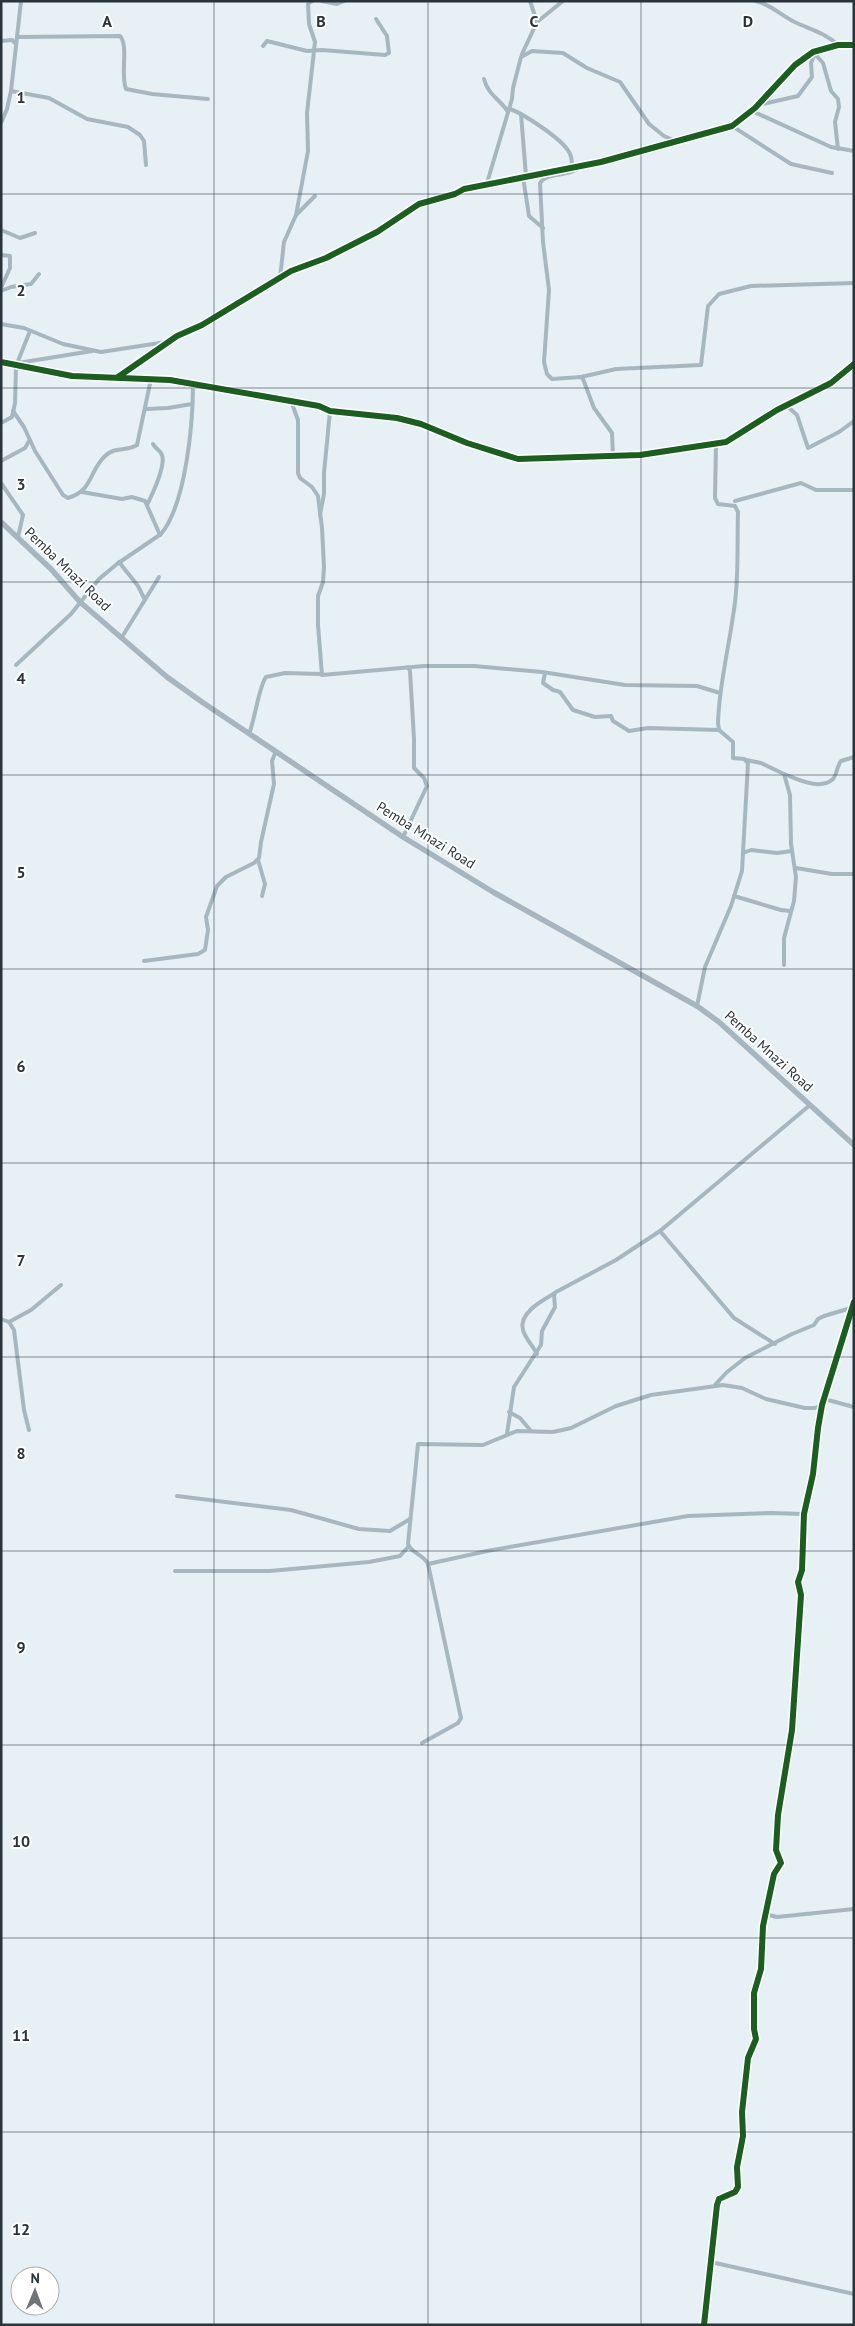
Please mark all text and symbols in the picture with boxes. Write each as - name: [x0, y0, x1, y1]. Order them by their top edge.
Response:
- text: A: [102, 11, 112, 31]
- text: B: [316, 11, 326, 31]
- text: C: [530, 11, 539, 31]
- text: D: [743, 11, 753, 31]
- text: 1: [16, 87, 26, 107]
- text: 2: [16, 280, 26, 300]
- text: 3: [16, 474, 26, 494]
- street label: Pemba Mnazi Road: [21, 523, 115, 615]
- text: 4: [16, 668, 26, 688]
- street label: Pemba Mnazi Road: [373, 797, 479, 873]
- text: 5: [16, 862, 26, 882]
- street label: Pemba Mnazi Road: [721, 1006, 817, 1096]
- text: 6: [16, 1056, 26, 1076]
- text: 7: [16, 1250, 26, 1270]
- text: 8: [16, 1443, 26, 1463]
- text: 9: [16, 1637, 26, 1657]
- text: 10: [12, 1831, 30, 1851]
- text: 11: [12, 2025, 30, 2045]
- text: 12: [12, 2219, 30, 2239]
- north arrow: [10, 2266, 60, 2316]
- text: N: [30, 2269, 40, 2287]

